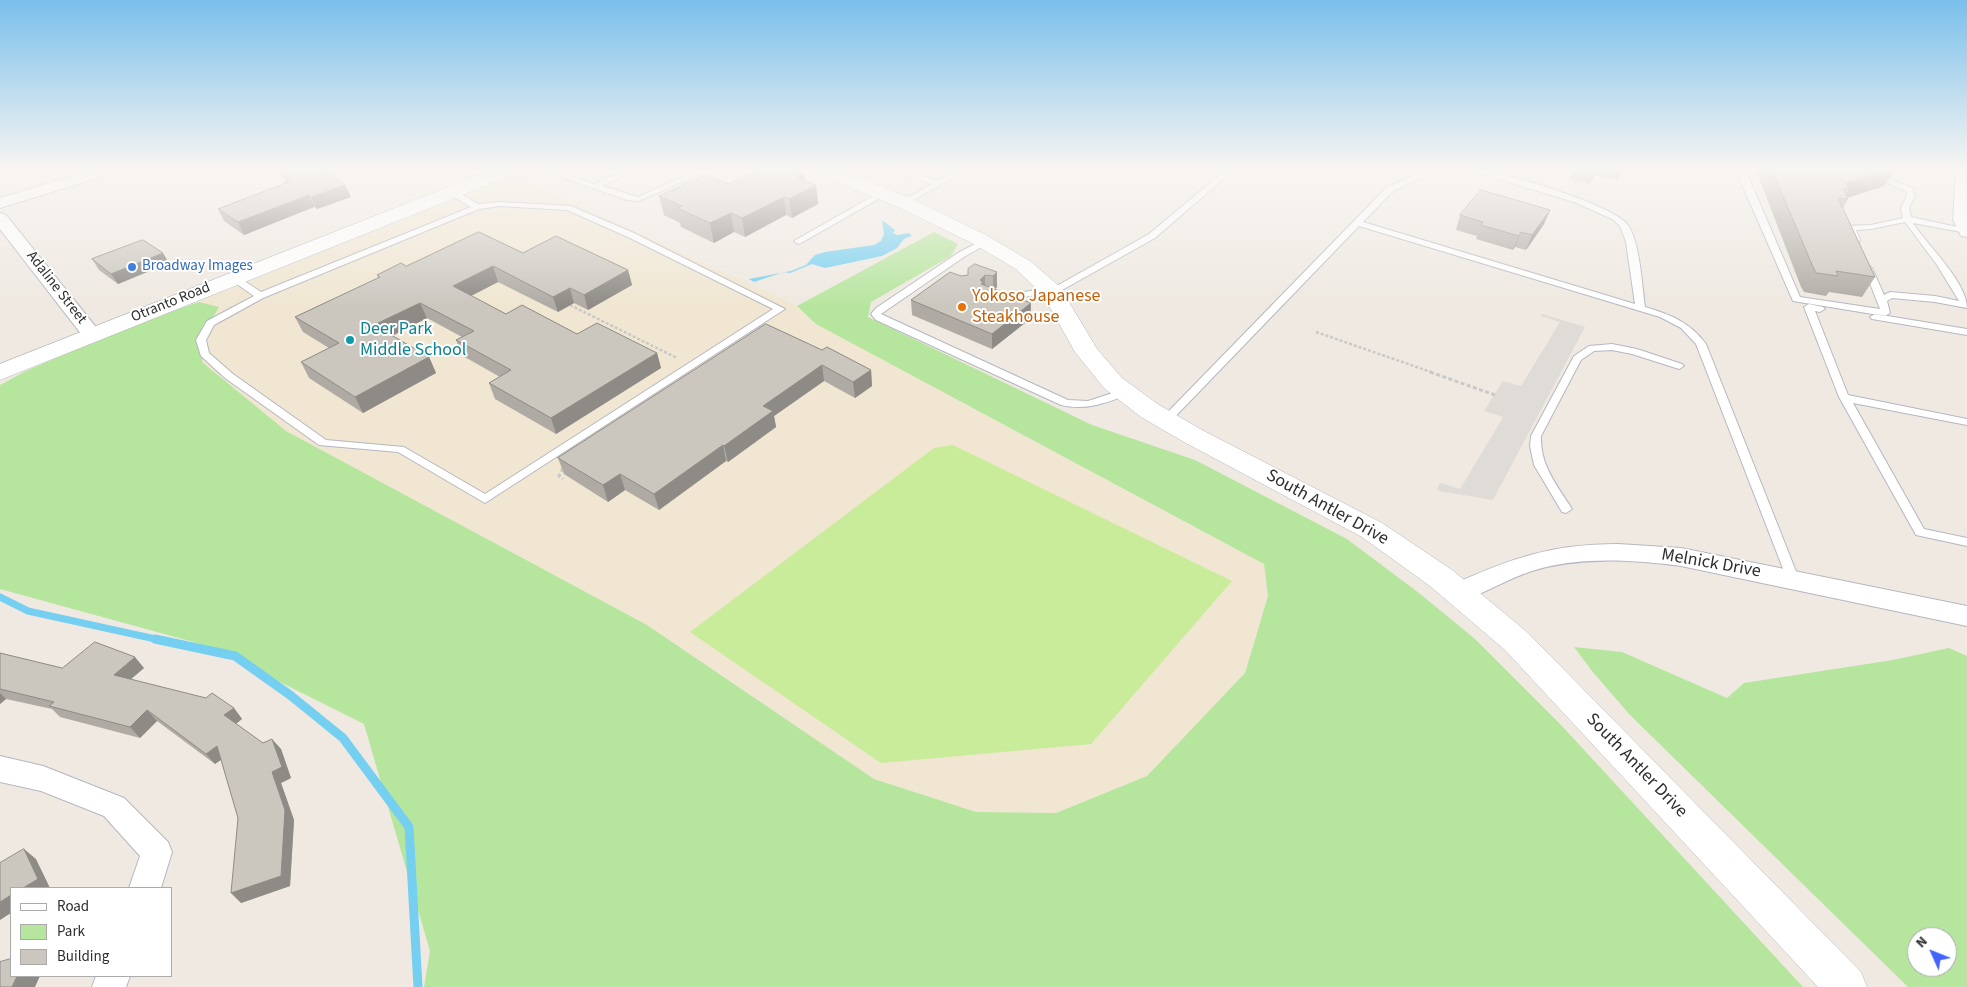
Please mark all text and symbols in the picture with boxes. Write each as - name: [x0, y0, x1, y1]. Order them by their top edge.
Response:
- street label: Adaline Street: [22, 248, 90, 328]
- place label: Broadway Images: [142, 258, 253, 276]
- marker: Broadway Images: [126, 261, 138, 273]
- street label: Otranto Road: [129, 279, 213, 327]
- place label: Yokoso Japanese Steakhouse: [972, 286, 1101, 328]
- marker: Yokoso Japanese Steakhouse: [956, 301, 968, 313]
- place label: Deer Park Middle School: [360, 319, 466, 362]
- marker: Deer Park Middle School: [344, 334, 356, 346]
- street label: South Antler Drive: [1262, 465, 1392, 551]
- street label: Melnick Drive: [1660, 545, 1762, 583]
- street label: South Antler Drive: [1581, 709, 1691, 823]
- legend: [10, 887, 172, 977]
- text: Road: [57, 896, 89, 917]
- text: Park: [57, 921, 85, 942]
- north arrow: [1907, 927, 1957, 977]
- text: N: [1912, 932, 1932, 953]
- text: Building: [57, 946, 109, 967]

